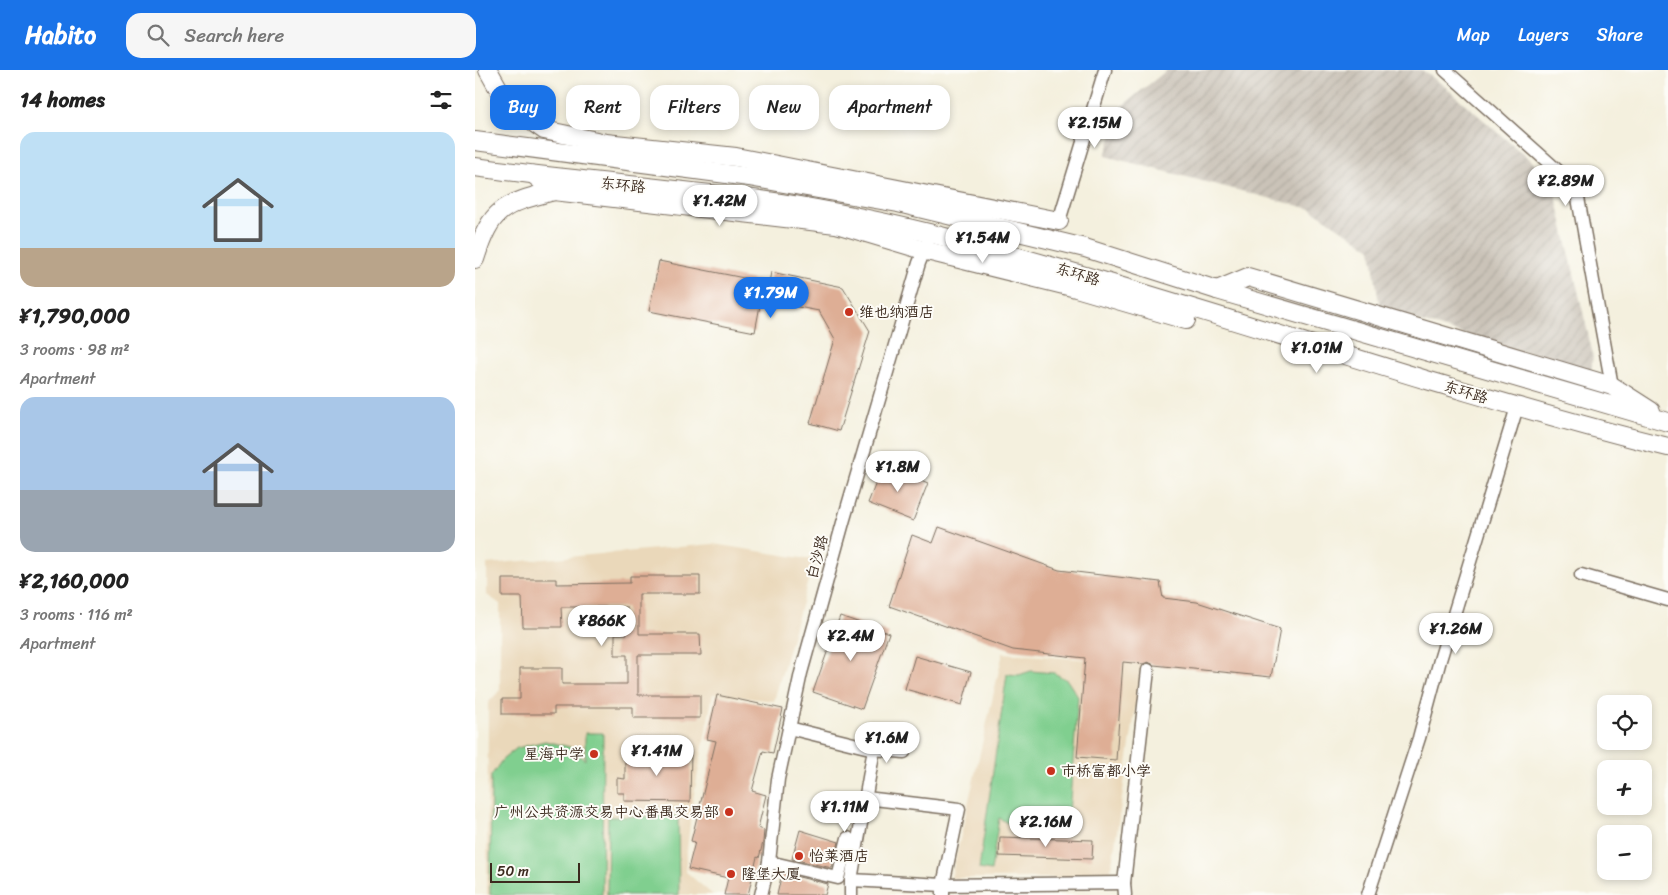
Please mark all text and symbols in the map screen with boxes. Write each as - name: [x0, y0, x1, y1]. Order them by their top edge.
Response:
- search box: [126, 13, 476, 58]
- text: Habito: [25, 14, 96, 56]
- text: Search here: [184, 19, 284, 52]
- text: Map: [1457, 19, 1490, 51]
- text: Layers: [1518, 19, 1569, 51]
- text: Share: [1597, 19, 1643, 51]
- icon: search: [144, 21, 172, 49]
- text: 14 homes: [20, 81, 105, 119]
- chip: Buy: [490, 85, 556, 130]
- chip: Rent: [566, 85, 640, 130]
- chip: Filters: [650, 85, 739, 130]
- chip: New: [749, 85, 819, 130]
- chip: Apartment: [829, 85, 950, 130]
- icon: filters: [427, 86, 455, 114]
- pin: ¥2.15M: [1054, 106, 1136, 149]
- text: ¥2.15M: [1069, 108, 1121, 137]
- pin: ¥2.89M: [1525, 164, 1607, 207]
- icon: home: [193, 165, 283, 255]
- text: ¥2.89M: [1538, 166, 1594, 195]
- street label: 东环路: [599, 170, 647, 200]
- pin: ¥1.42M: [679, 184, 761, 227]
- text: ¥1.42M: [694, 186, 746, 215]
- pin: ¥1.54M: [942, 222, 1024, 264]
- text: ¥1.54M: [956, 223, 1010, 252]
- street label: 东环路: [1053, 255, 1103, 293]
- pin: ¥1.79M: [730, 276, 812, 319]
- text: ¥1.79M: [745, 278, 797, 307]
- text: ¥1,790,000: [20, 297, 130, 335]
- place label: 维也纳酒店: [859, 299, 934, 325]
- marker: 维也纳酒店: [843, 306, 855, 318]
- pin: ¥1.01M: [1276, 332, 1358, 374]
- text: ¥1.01M: [1292, 333, 1342, 362]
- text: 3 rooms · 98 m²: [20, 335, 129, 364]
- text: Apartment: [20, 364, 96, 393]
- street label: 东环路: [1441, 373, 1491, 411]
- icon: home: [193, 430, 283, 520]
- pin: ¥1.8M: [863, 450, 933, 493]
- text: ¥1.8M: [876, 452, 920, 481]
- street label: 白沙路: [799, 532, 835, 582]
- text: ¥2,160,000: [20, 562, 129, 600]
- text: 3 rooms · 116 m²: [20, 600, 133, 629]
- pin: ¥866K: [567, 604, 637, 647]
- text: ¥866K: [579, 606, 625, 635]
- pin: ¥1.26M: [1415, 612, 1497, 655]
- text: ¥1.26M: [1430, 614, 1482, 643]
- pin: ¥2.4M: [816, 620, 886, 662]
- text: ¥2.4M: [828, 621, 874, 650]
- text: Apartment: [20, 629, 96, 658]
- map controls: [1597, 695, 1652, 880]
- button: locate: [1597, 695, 1652, 750]
- pin: ¥1.6M: [852, 722, 922, 764]
- text: ¥1.6M: [866, 723, 908, 752]
- pin: ¥1.41M: [616, 734, 698, 777]
- text: ¥1.41M: [632, 736, 682, 765]
- place label: 星海中学: [524, 741, 584, 767]
- marker: 星海中学: [588, 748, 600, 760]
- place label: 市桥富都小学: [1061, 758, 1151, 784]
- button: +: [1597, 760, 1652, 815]
- marker: 市桥富都小学: [1045, 765, 1057, 777]
- pin: ¥1.11M: [804, 790, 886, 833]
- text: ¥1.11M: [821, 792, 869, 821]
- place label: 广州公共资源交易中心番禺交易部: [494, 799, 719, 825]
- marker: 广州公共资源交易中心番禺交易部: [723, 806, 735, 818]
- pin: ¥2.16M: [1005, 806, 1087, 848]
- text: ¥2.16M: [1020, 807, 1072, 836]
- button: −: [1597, 825, 1652, 880]
- place label: 怡莱酒店: [809, 843, 869, 869]
- marker: 怡莱酒店: [793, 850, 805, 862]
- text: 50 m: [497, 859, 529, 884]
- scale bar: [490, 860, 580, 883]
- place label: 隆堡大厦: [741, 861, 801, 887]
- marker: 隆堡大厦: [725, 868, 737, 880]

